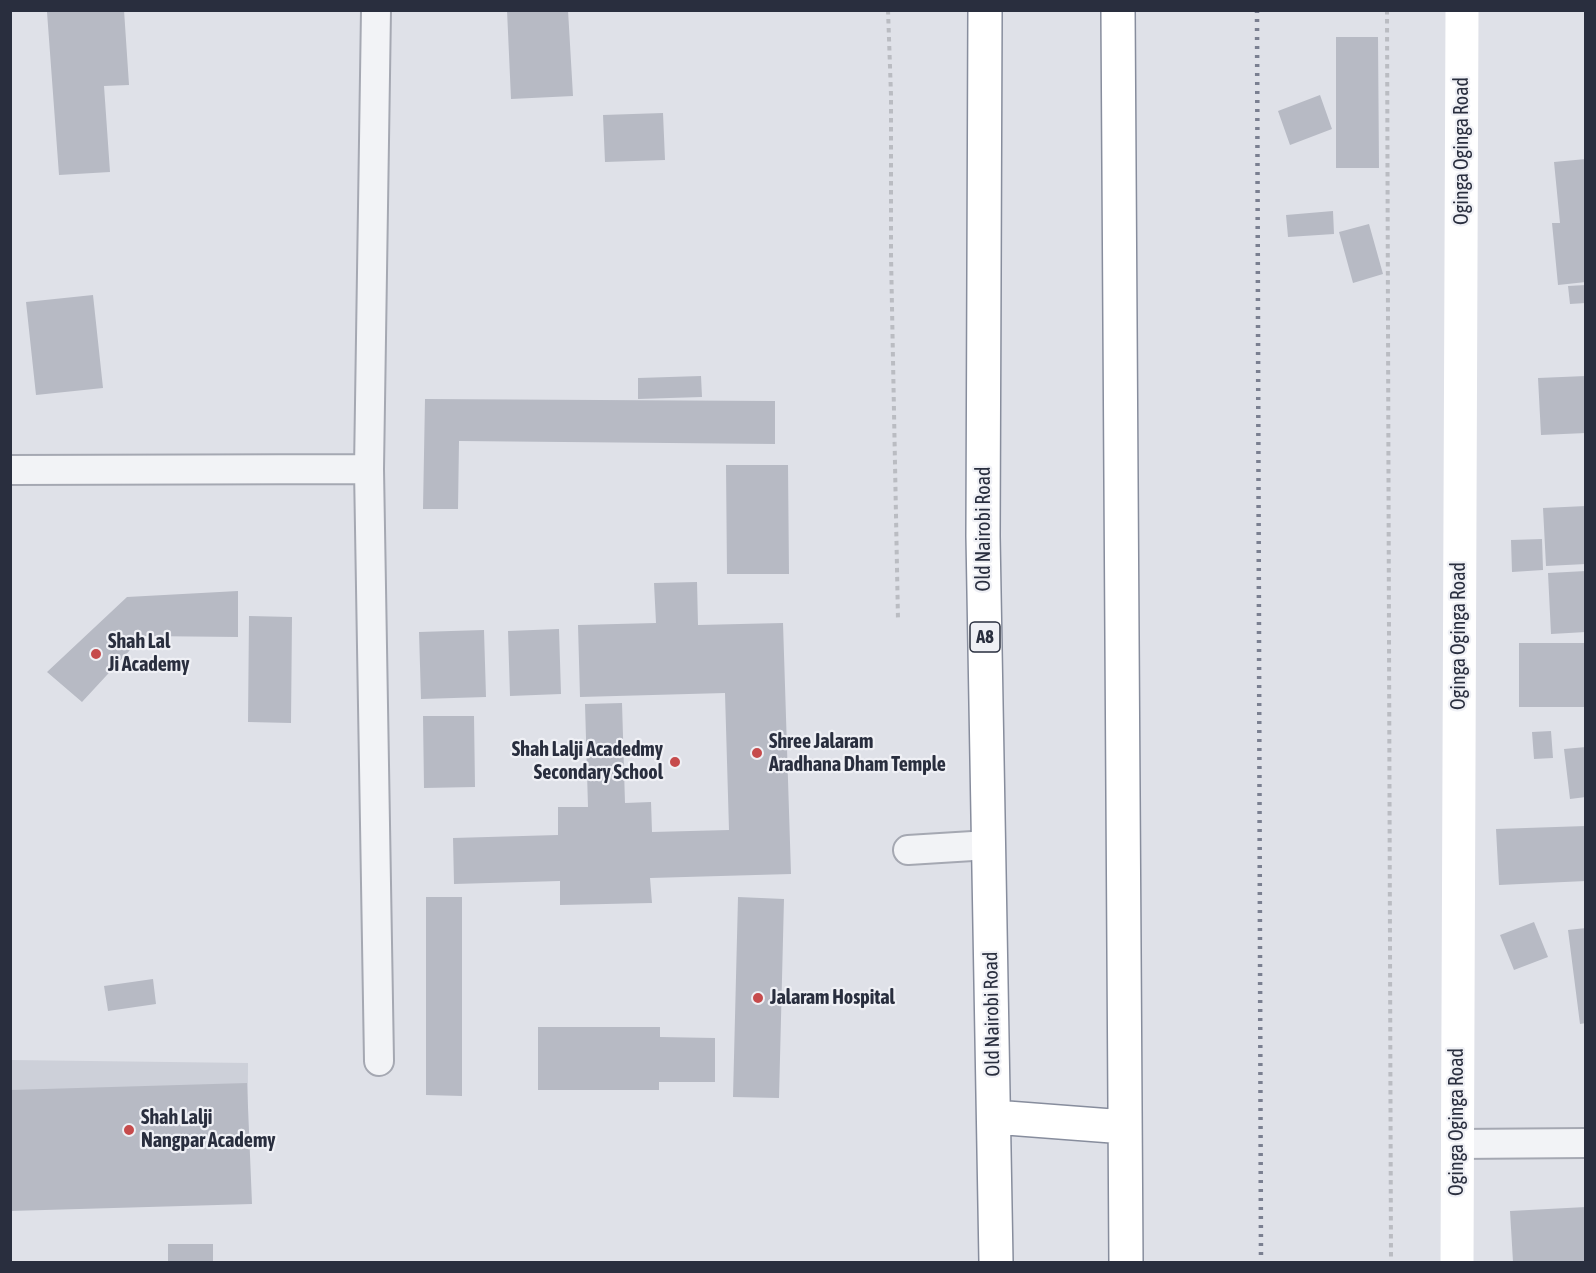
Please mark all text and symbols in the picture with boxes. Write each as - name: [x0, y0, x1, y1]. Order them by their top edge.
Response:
- street label: Oginga Oginga Road: [1450, 77, 1474, 225]
- street label: Old Nairobi Road: [972, 467, 996, 591]
- street label: Oginga Oginga Road: [1447, 562, 1471, 710]
- road number: A8: [970, 622, 1000, 652]
- place label: Shah Lal Ji Academy: [108, 630, 189, 677]
- marker: Shah Lal Ji Academy: [89, 647, 103, 661]
- place label: Shree Jalaram Aradhana Dham Temple: [769, 730, 946, 777]
- place label: Shah Lalji Acadedmy Secondary School: [512, 738, 663, 785]
- marker: Shree Jalaram Aradhana Dham Temple: [750, 746, 764, 760]
- marker: Shah Lalji Acadedmy Secondary School: [668, 755, 682, 769]
- street label: Old Nairobi Road: [979, 951, 1005, 1077]
- place label: Jalaram Hospital: [770, 986, 895, 1010]
- marker: Jalaram Hospital: [751, 991, 765, 1005]
- street label: Oginga Oginga Road: [1445, 1048, 1469, 1196]
- place label: Shah Lalji Nangpar Academy: [141, 1106, 276, 1153]
- marker: Shah Lalji Nangpar Academy: [122, 1123, 136, 1137]

